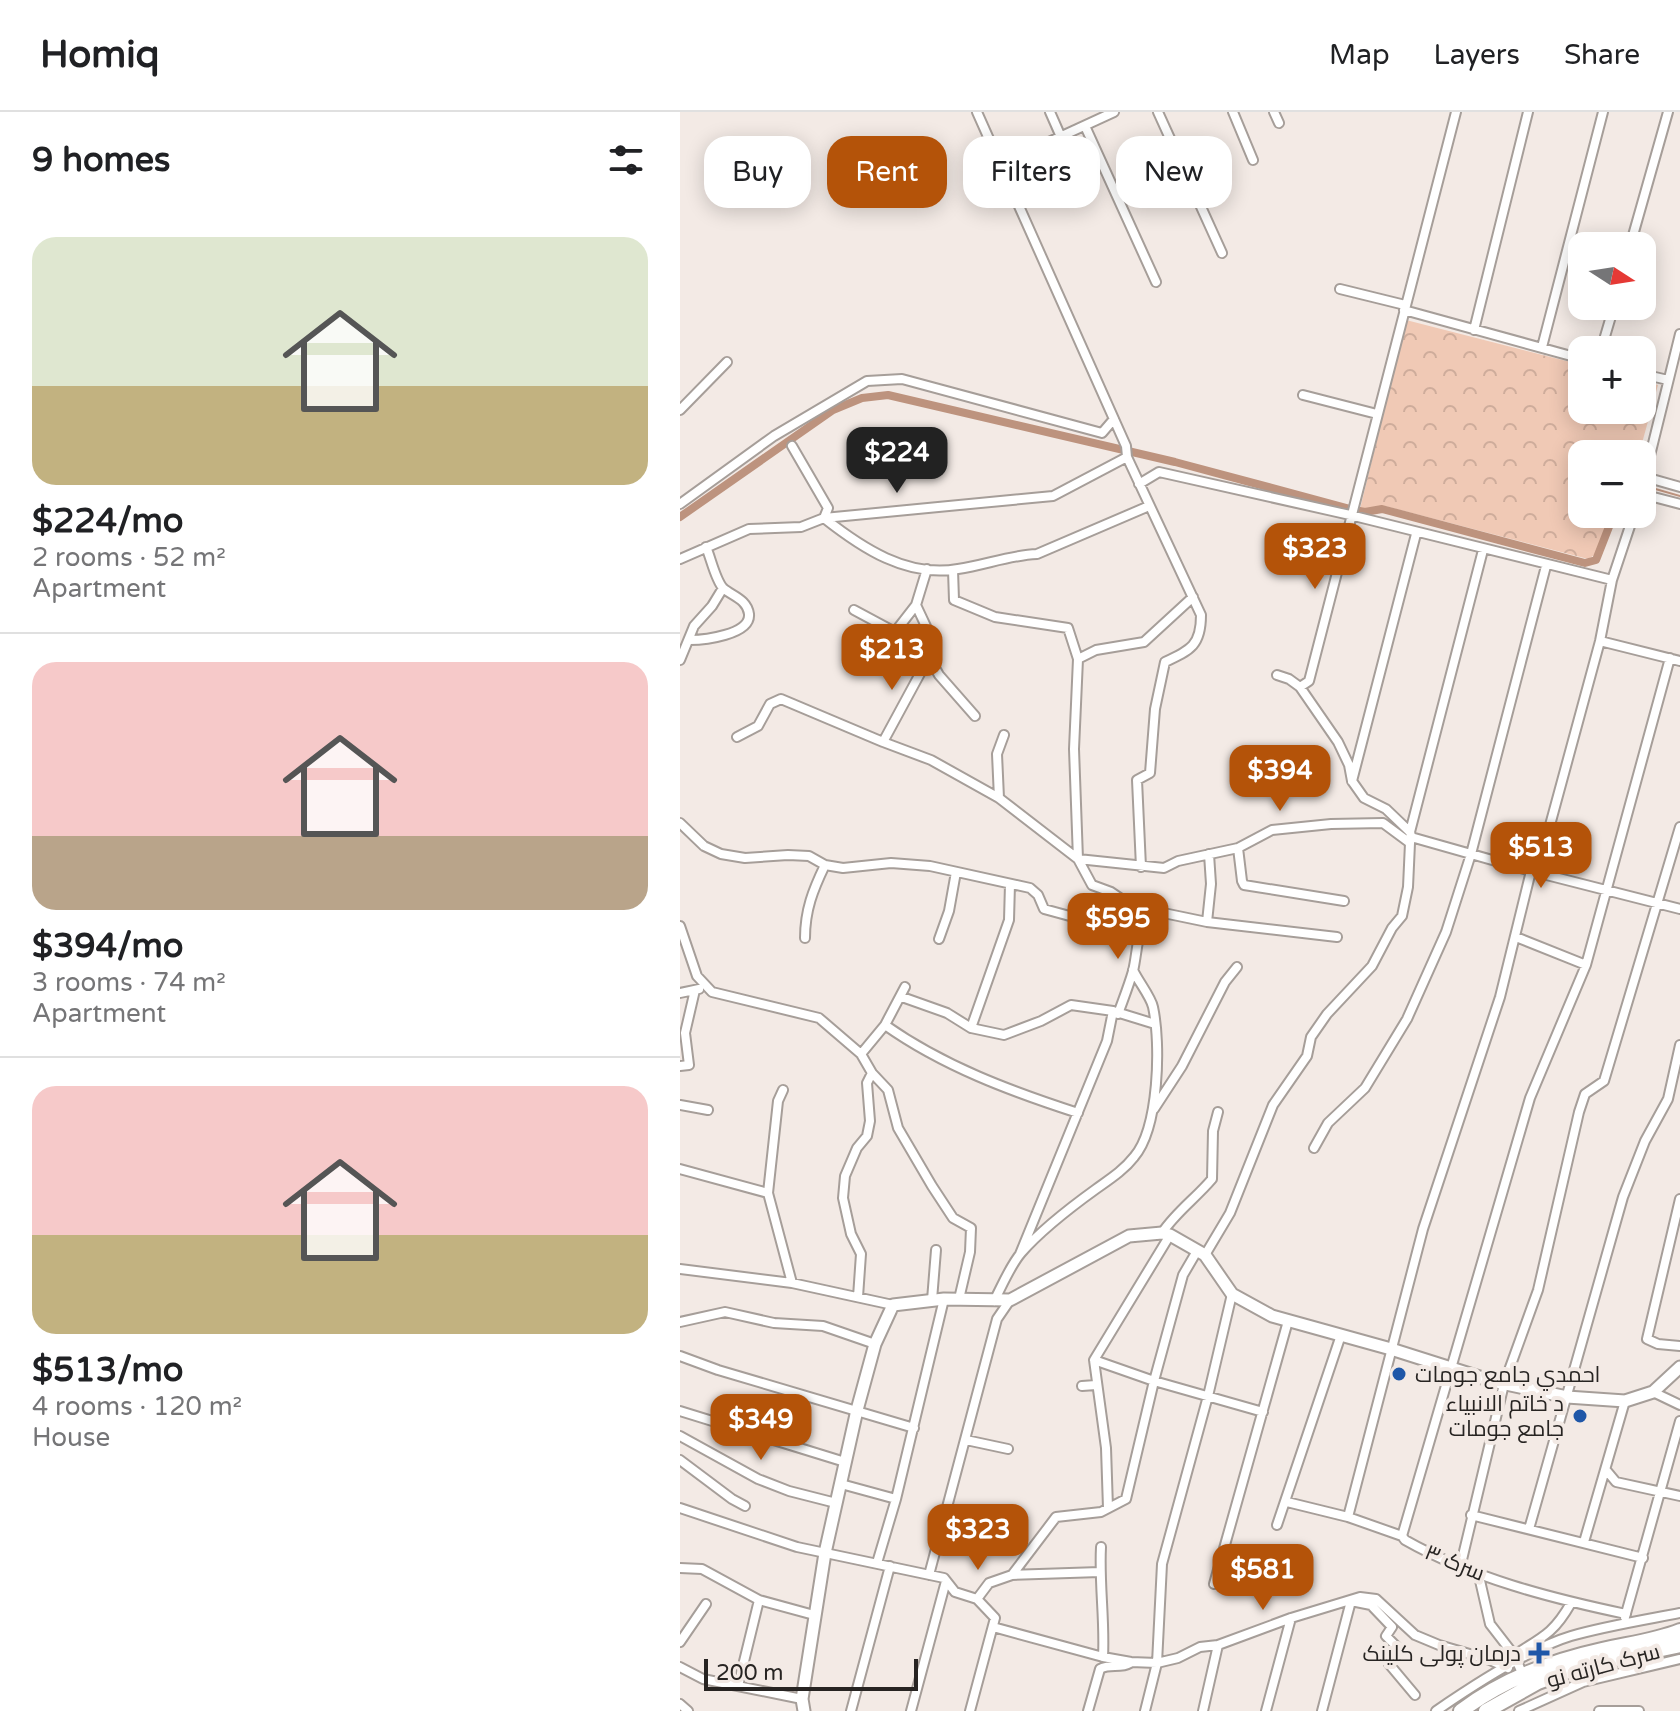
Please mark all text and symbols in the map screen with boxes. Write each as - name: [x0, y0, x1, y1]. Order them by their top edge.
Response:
- text: Homiq: [40, 32, 160, 78]
- text: Map: [1329, 38, 1390, 72]
- text: Layers: [1434, 38, 1520, 72]
- text: Share: [1564, 38, 1640, 72]
- chip: Buy: [704, 136, 811, 208]
- chip: Rent: [827, 136, 947, 208]
- chip: Filters: [963, 136, 1100, 208]
- chip: New: [1116, 136, 1232, 208]
- icon: filters: [604, 138, 648, 182]
- text: 9 homes: [32, 140, 170, 181]
- north arrow: [1568, 232, 1656, 320]
- map controls: [1568, 232, 1656, 528]
- icon: home: [268, 289, 412, 433]
- button: +: [1568, 336, 1656, 424]
- pin: $224: [850, 427, 944, 495]
- text: $224: [864, 437, 930, 468]
- button: −: [1568, 440, 1656, 528]
- text: $224/mo: [32, 501, 183, 542]
- pin: $323: [1268, 523, 1362, 591]
- text: $323: [1282, 533, 1348, 564]
- text: 2 rooms · 52 m²: [32, 542, 226, 573]
- text: Apartment: [32, 573, 166, 604]
- pin: $213: [845, 624, 939, 692]
- text: $213: [859, 634, 925, 665]
- icon: home: [268, 714, 412, 858]
- pin: $394: [1233, 745, 1327, 813]
- text: $394: [1247, 755, 1313, 786]
- pin: $513: [1494, 822, 1588, 890]
- text: $513: [1508, 832, 1574, 863]
- pin: $595: [1071, 893, 1165, 961]
- text: $595: [1085, 903, 1151, 934]
- text: $394/mo: [32, 926, 183, 967]
- text: 3 rooms · 74 m²: [32, 967, 226, 998]
- text: Apartment: [32, 998, 166, 1029]
- icon: home: [268, 1138, 412, 1282]
- text: $513/mo: [32, 1350, 183, 1391]
- place label: احمدي جامع جومات: [1415, 1362, 1601, 1391]
- marker: احمدي جامع جومات: [1390, 1365, 1408, 1383]
- text: 4 rooms · 120 m²: [32, 1391, 242, 1422]
- place label: د خاتم الانبیاء جامع جومات: [1446, 1391, 1564, 1443]
- pin: $349: [714, 1394, 808, 1462]
- text: $349: [728, 1404, 794, 1435]
- marker: د خاتم الانبیاء جامع جومات: [1571, 1407, 1589, 1425]
- text: House: [32, 1422, 110, 1453]
- pin: $323: [931, 1504, 1025, 1572]
- text: $323: [945, 1514, 1011, 1545]
- street label: سرک ۳: [1421, 1539, 1488, 1587]
- pin: $581: [1216, 1544, 1310, 1612]
- text: $581: [1230, 1554, 1296, 1585]
- street label: سرک کارته نو: [1544, 1638, 1663, 1694]
- place label: درمان پولی کلینک: [1362, 1641, 1521, 1668]
- marker: درمان پولی کلینک: [1528, 1642, 1550, 1664]
- scale bar: [704, 1655, 918, 1691]
- text: 200 m: [716, 1660, 783, 1686]

